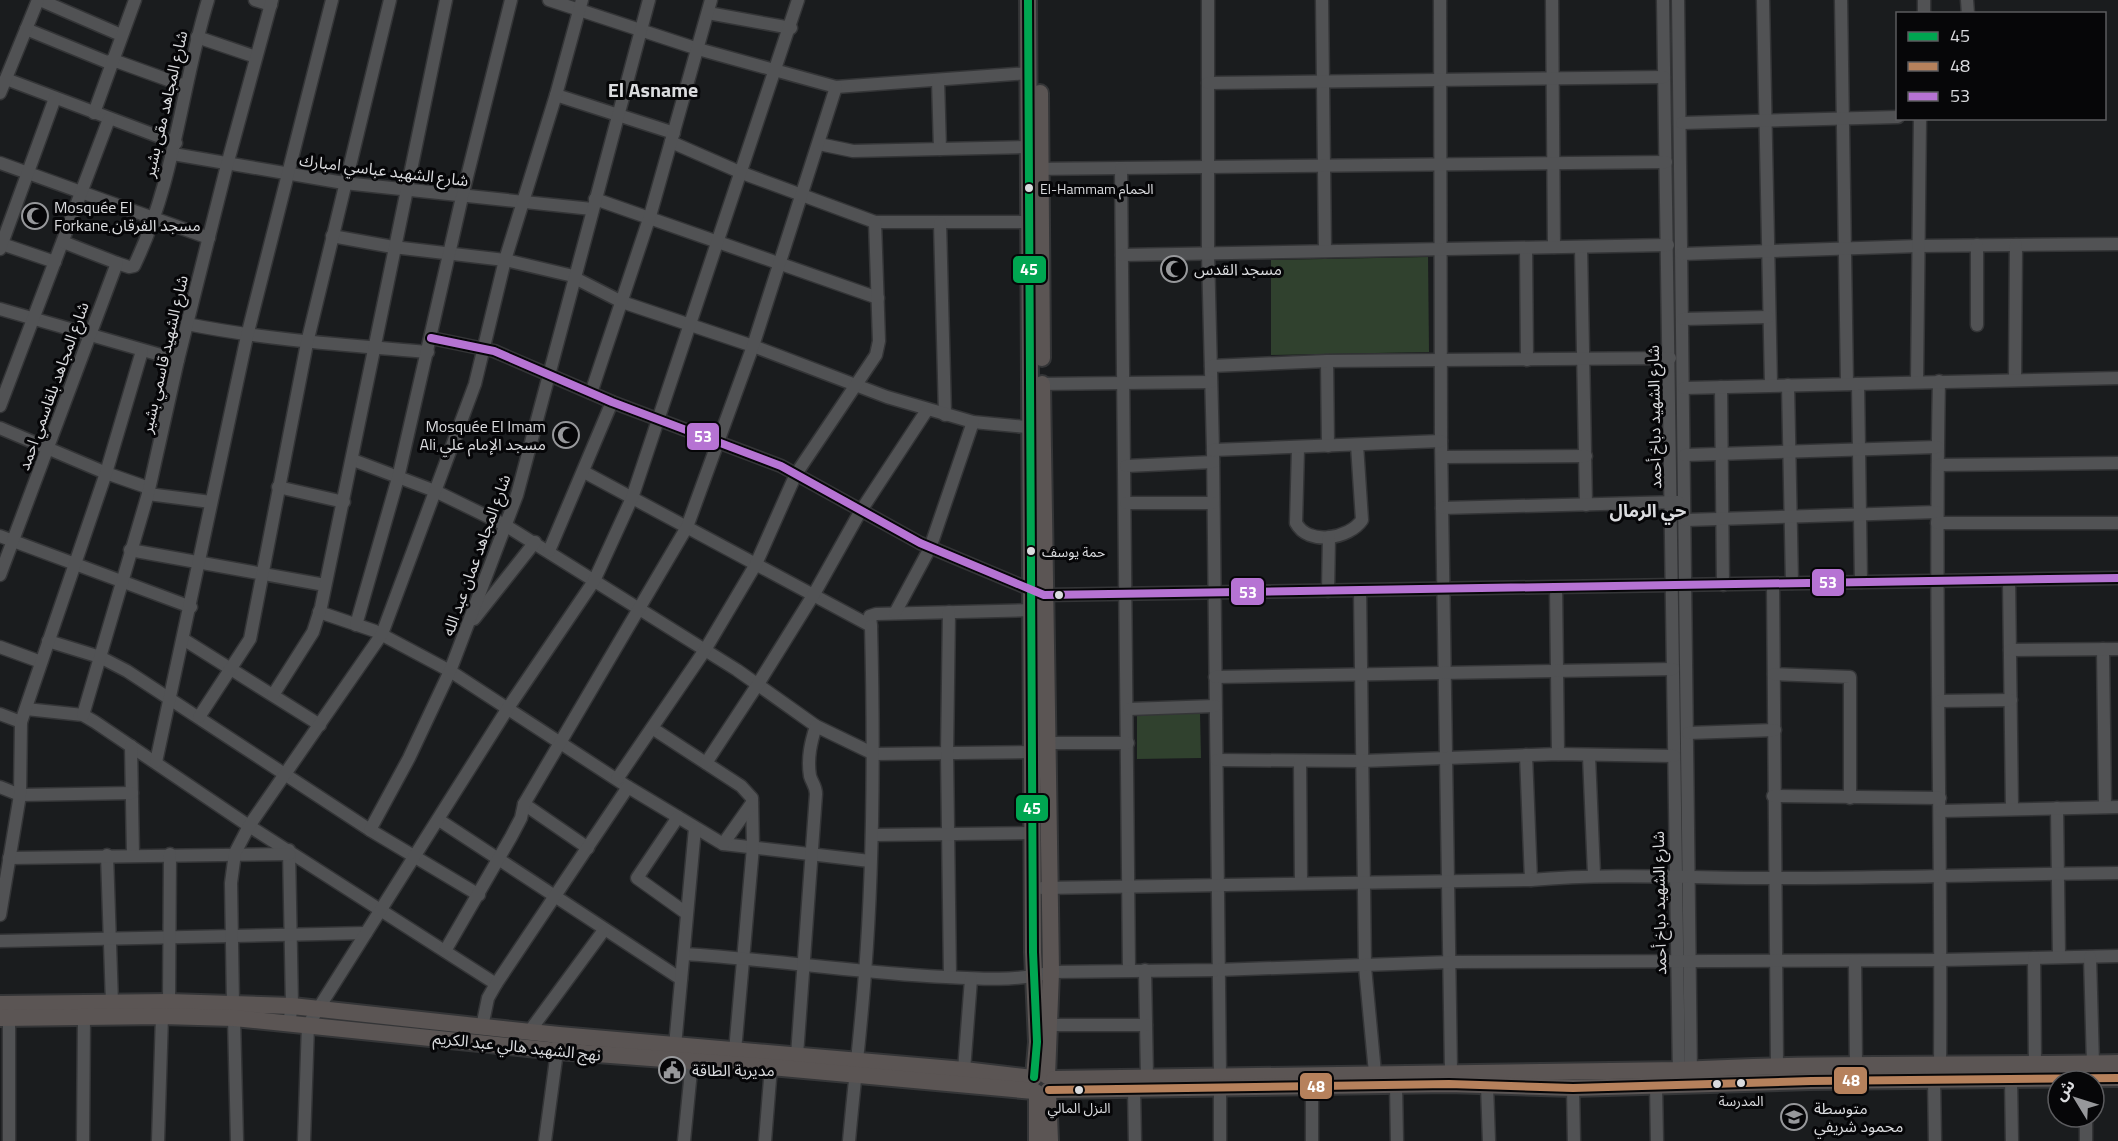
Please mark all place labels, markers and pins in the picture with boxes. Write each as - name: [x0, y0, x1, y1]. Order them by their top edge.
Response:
- place label: El-Hammam,الحمام: [1040, 178, 1154, 200]
- marker: El-Hammam,الحمام: [1023, 182, 1035, 194]
- place label: Mosquée El Forkane,مسجد الفرقان: [54, 195, 201, 237]
- mosque icon: Mosquée El Forkane,مسجد الفرقان: [20, 201, 50, 231]
- mosque icon: مسجد القدس: [1159, 254, 1189, 284]
- place label: مسجد القدس: [1194, 257, 1282, 281]
- place label: Mosquée El Imam Ali,مسجد الإمام علي: [419, 414, 546, 457]
- mosque icon: Mosquée El Imam Ali,مسجد الإمام علي: [551, 420, 581, 450]
- place label: حمة يوسف: [1042, 541, 1105, 562]
- marker: حمة يوسف: [1025, 545, 1037, 557]
- unlabelled marker: [1053, 589, 1065, 601]
- public building icon: مديرية الطاقة: [657, 1055, 687, 1085]
- place label: مديرية الطاقة: [692, 1058, 775, 1082]
- marker: المدرسة: [1735, 1077, 1747, 1089]
- unlabelled marker: [1711, 1078, 1723, 1090]
- marker: النزل المالي: [1073, 1084, 1085, 1096]
- place label: المدرسة: [1718, 1090, 1764, 1111]
- place label: متوسطة محمود شريفي: [1814, 1096, 1903, 1139]
- place label: النزل المالي: [1047, 1097, 1111, 1119]
- school or university icon: متوسطة محمود شريفي: [1779, 1102, 1809, 1132]

